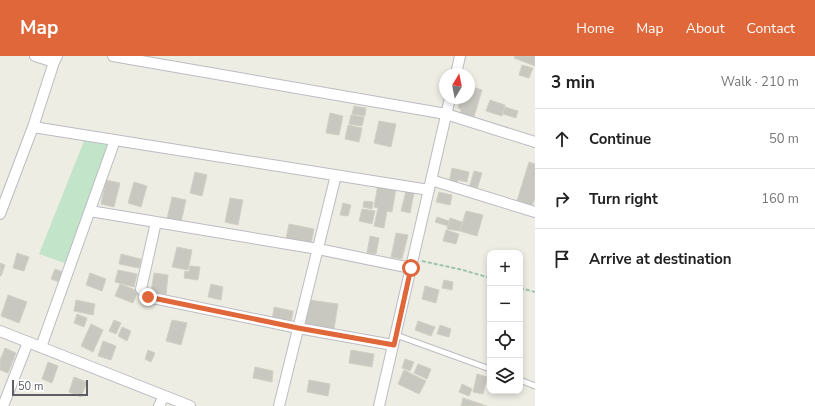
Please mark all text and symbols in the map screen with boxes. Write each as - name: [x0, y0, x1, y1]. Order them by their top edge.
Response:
- text: Map: [20, 15, 58, 41]
- text: Home: [576, 19, 614, 38]
- text: Map: [636, 19, 664, 38]
- text: About: [686, 19, 725, 38]
- text: Contact: [747, 19, 795, 38]
- north arrow: [439, 68, 475, 104]
- text: 3 min: [551, 71, 595, 94]
- text: Walk · 210 m: [721, 73, 799, 91]
- icon: ahead: [551, 128, 573, 150]
- text: Continue: [589, 129, 651, 149]
- text: 50 m: [769, 130, 799, 148]
- icon: right: [551, 188, 573, 210]
- text: Turn right: [589, 189, 658, 209]
- text: 160 m: [761, 190, 799, 208]
- icon: arrive: [551, 248, 573, 270]
- text: Arrive at destination: [589, 249, 732, 269]
- map controls: [487, 250, 523, 394]
- button: +: [487, 250, 523, 286]
- route start: [402, 259, 420, 277]
- button: −: [487, 286, 523, 322]
- route end: [139, 288, 157, 306]
- button: locate: [487, 322, 523, 358]
- button: layers: [487, 358, 523, 394]
- scale bar: [12, 378, 88, 397]
- text: 50 m: [18, 379, 43, 394]

